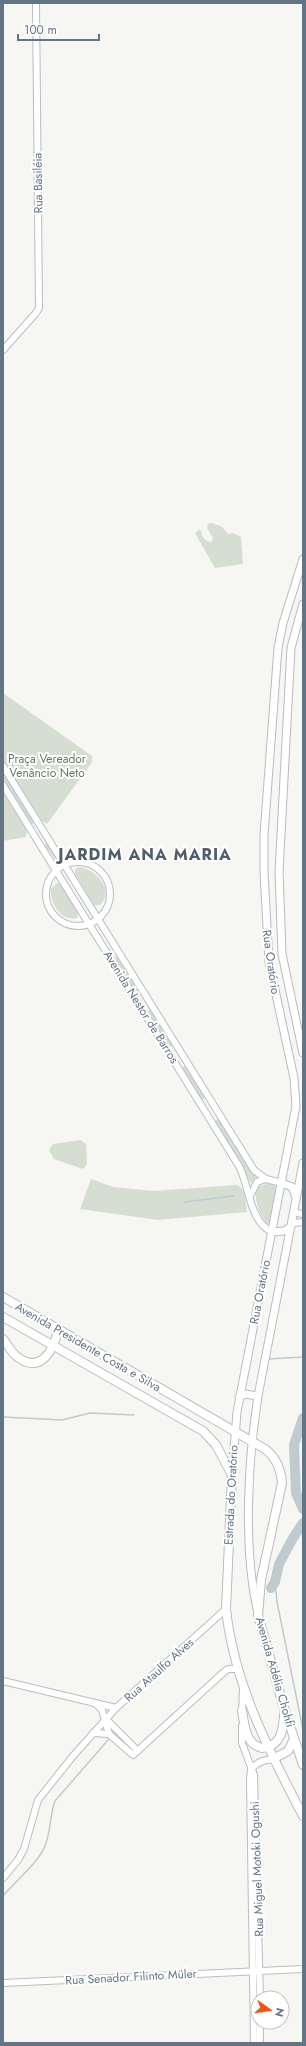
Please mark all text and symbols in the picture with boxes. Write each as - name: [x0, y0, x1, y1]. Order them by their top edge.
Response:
- scale bar: [18, 16, 99, 42]
- text: 100 m: [24, 21, 57, 39]
- street label: Rua Basiléia: [28, 152, 48, 213]
- park label: Praça Vereador Venâncio Neto: [8, 750, 87, 782]
- district label: JARDIM ANA MARIA: [55, 843, 232, 866]
- street label: Rua Oratório: [258, 929, 284, 996]
- street label: Avenida Nestor de Barros: [99, 947, 183, 1067]
- street label: Rua Oratório: [245, 1258, 275, 1326]
- street label: Avenida Presidente Costa e Silva: [12, 1298, 164, 1396]
- street label: Estrada do Oratório: [219, 1444, 243, 1545]
- street label: Avenida Adélia Chohfi: [251, 1615, 299, 1729]
- street label: Rua Ataulfo Alves: [120, 1634, 198, 1706]
- street label: Rua Miguel Motoki Ogushi: [246, 1801, 268, 1937]
- street label: Rua Senador Filinto Müler: [65, 1965, 198, 1989]
- north arrow: [250, 1990, 290, 2030]
- text: N: [271, 2006, 289, 2019]

